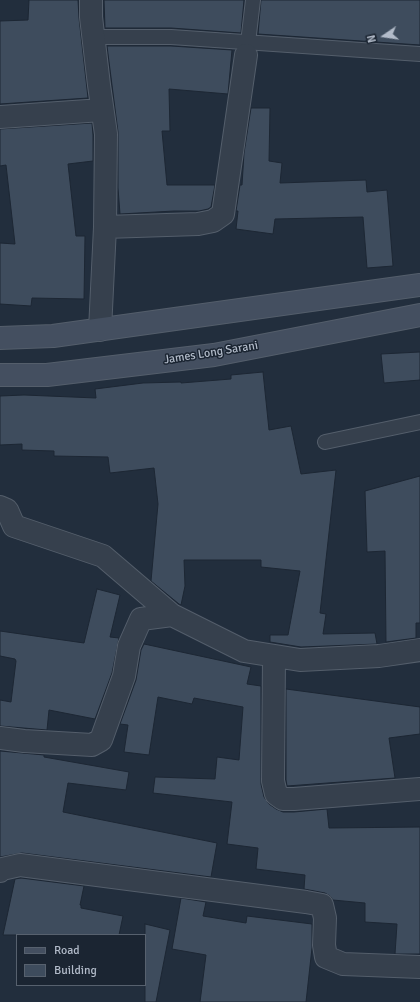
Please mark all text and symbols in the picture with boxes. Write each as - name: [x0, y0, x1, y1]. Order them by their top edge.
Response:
- north arrow: [364, 16, 404, 56]
- text: N: [365, 34, 379, 44]
- street label: James Long Sarani: [163, 338, 259, 368]
- legend: [16, 934, 146, 986]
- text: Road: [54, 943, 80, 958]
- text: Building: [54, 963, 97, 978]

